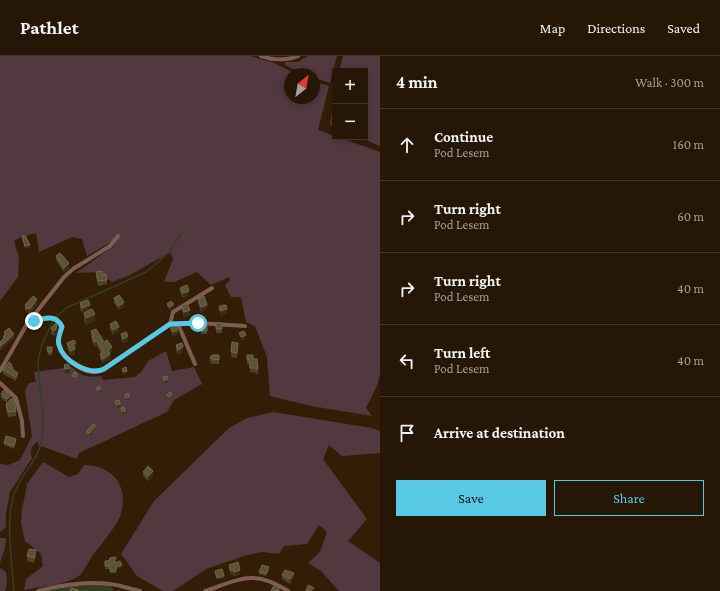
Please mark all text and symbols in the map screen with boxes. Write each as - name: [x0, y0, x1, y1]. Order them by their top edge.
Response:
- text: Pathlet: [20, 17, 78, 38]
- text: Map: [540, 20, 565, 36]
- text: Directions: [587, 20, 645, 36]
- text: Saved: [667, 20, 700, 36]
- north arrow: [284, 68, 320, 104]
- map controls: [332, 68, 368, 140]
- button: +: [332, 68, 368, 104]
- text: 4 min: [396, 73, 438, 92]
- text: Walk · 300 m: [635, 75, 704, 90]
- button: −: [332, 104, 368, 140]
- text: Continue: [434, 129, 493, 145]
- icon: ahead: [396, 134, 418, 156]
- text: 160 m: [673, 137, 704, 152]
- text: Pod Lesem: [434, 145, 489, 160]
- text: Turn right: [434, 201, 501, 217]
- icon: right: [396, 206, 418, 228]
- text: 60 m: [677, 209, 704, 224]
- text: Pod Lesem: [434, 217, 489, 232]
- text: Turn right: [434, 273, 501, 289]
- icon: right: [396, 278, 418, 300]
- text: 40 m: [677, 281, 704, 296]
- text: Pod Lesem: [434, 289, 489, 304]
- route end: [25, 312, 43, 330]
- route start: [189, 314, 207, 332]
- text: Turn left: [434, 345, 490, 361]
- icon: left: [396, 350, 418, 372]
- text: 40 m: [677, 353, 704, 368]
- text: Pod Lesem: [434, 361, 489, 376]
- icon: arrive: [396, 422, 418, 444]
- text: Arrive at destination: [434, 425, 565, 441]
- button: Save: [396, 480, 546, 516]
- button: Share: [554, 480, 704, 516]

